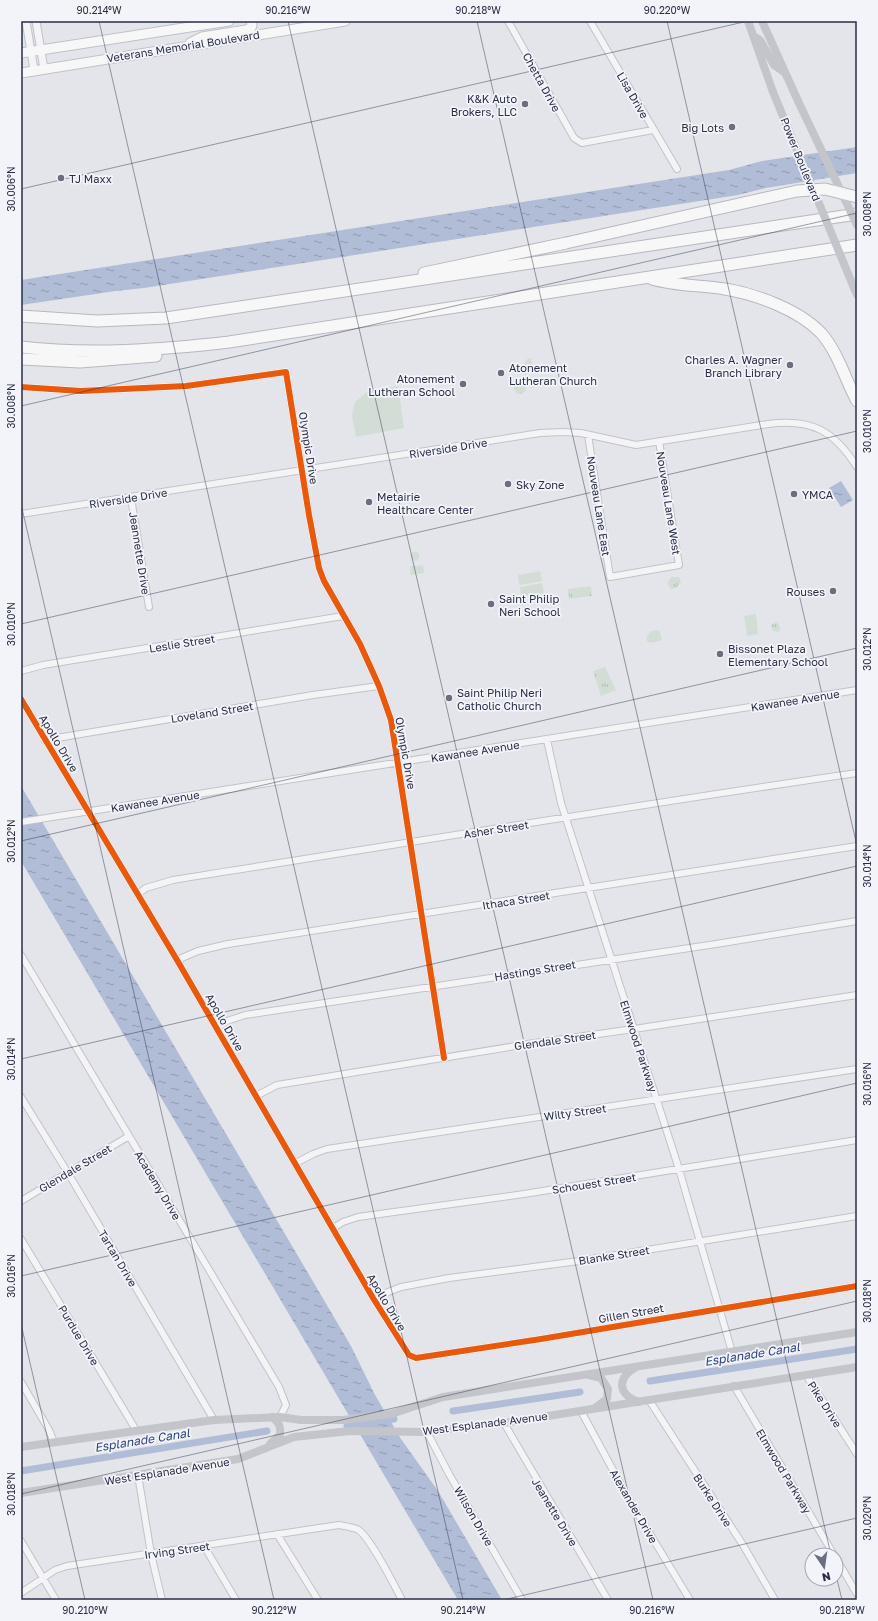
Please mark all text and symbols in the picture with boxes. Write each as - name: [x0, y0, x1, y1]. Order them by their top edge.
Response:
- text: 90.214°W: [77, 4, 122, 16]
- text: 90.216°W: [265, 4, 311, 16]
- text: 90.218°W: [455, 4, 501, 16]
- text: 90.220°W: [644, 4, 691, 16]
- street label: Veterans Memorial Boulevard: [106, 27, 260, 65]
- street label: Chetta Drive: [520, 50, 564, 114]
- street label: Lisa Drive: [615, 70, 651, 120]
- place label: K&K Auto Brokers, LLC: [451, 92, 517, 118]
- marker: K&K Auto Brokers, LLC: [520, 99, 530, 109]
- street label: Power Boulevard: [778, 115, 824, 203]
- place label: Big Lots: [681, 121, 724, 134]
- marker: Big Lots: [727, 122, 737, 132]
- text: 30.006°N: [5, 167, 17, 212]
- place label: TJ Maxx: [69, 172, 112, 185]
- marker: TJ Maxx: [56, 173, 66, 183]
- text: 30.008°N: [861, 191, 873, 237]
- place label: Charles A. Wagner Branch Library: [685, 353, 783, 379]
- marker: Charles A. Wagner Branch Library: [785, 360, 795, 370]
- place label: Atonement Lutheran Church: [509, 361, 597, 387]
- marker: Atonement Lutheran Church: [496, 368, 506, 378]
- place label: Atonement Lutheran School: [368, 372, 455, 398]
- marker: Atonement Lutheran School: [458, 379, 468, 389]
- text: 30.008°N: [5, 383, 17, 429]
- text: 30.010°N: [861, 409, 873, 453]
- street label: Olympic Drive: [297, 411, 321, 485]
- street label: Riverside Drive: [408, 435, 488, 461]
- street label: Nouveau Lane West: [654, 450, 684, 556]
- street label: Nouveau Lane East: [585, 455, 613, 557]
- place label: Sky Zone: [516, 478, 564, 491]
- marker: Sky Zone: [503, 479, 513, 489]
- street label: Riverside Drive: [88, 485, 168, 511]
- place label: YMCA: [802, 488, 834, 501]
- marker: YMCA: [789, 489, 799, 499]
- place label: Metairie Healthcare Center: [377, 490, 474, 516]
- marker: Metairie Healthcare Center: [364, 497, 374, 507]
- street label: Jeannette Drive: [127, 511, 153, 595]
- place label: Rouses: [786, 585, 825, 598]
- marker: Rouses: [828, 586, 838, 596]
- place label: Saint Philip Neri School: [499, 592, 561, 618]
- marker: Saint Philip Neri School: [486, 599, 496, 609]
- text: 30.010°N: [5, 602, 17, 646]
- text: 30.012°N: [861, 627, 873, 671]
- street label: Leslie Street: [148, 631, 216, 655]
- place label: Bissonet Plaza Elementary School: [728, 642, 828, 668]
- marker: Bissonet Plaza Elementary School: [715, 649, 725, 659]
- place label: Saint Philip Neri Catholic Church: [457, 686, 542, 712]
- street label: Kawanee Avenue: [750, 687, 840, 713]
- marker: Saint Philip Neri Catholic Church: [444, 693, 454, 703]
- street label: Loveland Street: [170, 699, 254, 725]
- street label: Apollo Drive: [37, 712, 81, 774]
- street label: Olympic Drive: [393, 716, 419, 790]
- street label: Kawanee Avenue: [430, 738, 520, 764]
- street label: Kawanee Avenue: [110, 788, 200, 814]
- street label: Asher Street: [462, 817, 530, 841]
- text: 30.012°N: [5, 819, 17, 863]
- text: 30.014°N: [861, 844, 873, 888]
- street label: Ithaca Street: [481, 888, 551, 912]
- street label: Hastings Street: [493, 957, 577, 983]
- street label: Apollo Drive: [203, 991, 247, 1053]
- street label: Elmwood Parkway: [618, 998, 660, 1094]
- street label: Glendale Street: [513, 1028, 597, 1052]
- text: 30.014°N: [5, 1037, 17, 1081]
- text: 30.016°N: [861, 1062, 873, 1106]
- street label: Wilty Street: [543, 1101, 607, 1123]
- street label: Glendale Street: [36, 1141, 114, 1195]
- street label: Academy Drive: [132, 1148, 184, 1222]
- street label: Schouest Street: [551, 1170, 637, 1196]
- street label: Tartan Drive: [96, 1227, 140, 1289]
- street label: Blanke Street: [578, 1243, 650, 1267]
- text: 30.016°N: [5, 1254, 17, 1298]
- street label: Apollo Drive: [365, 1271, 409, 1333]
- text: 30.018°N: [861, 1279, 873, 1323]
- street label: Gillen Street: [597, 1301, 665, 1325]
- street label: Purdue Drive: [56, 1303, 102, 1367]
- water label: Esplanade Canal: [703, 1339, 802, 1369]
- street label: Pike Drive: [805, 1378, 845, 1430]
- street label: West Esplanade Avenue: [422, 1409, 548, 1437]
- water label: Esplanade Canal: [93, 1425, 192, 1455]
- street label: Elmwood Parkway: [754, 1426, 814, 1516]
- street label: West Esplanade Avenue: [104, 1455, 230, 1487]
- street label: Alexander Drive: [608, 1467, 660, 1545]
- street label: Burke Drive: [691, 1471, 735, 1529]
- text: 30.018°N: [5, 1472, 17, 1516]
- street label: Jeanette Drive: [530, 1476, 580, 1548]
- street label: Wilson Drive: [452, 1484, 496, 1548]
- text: 30.020°N: [861, 1496, 873, 1540]
- street label: Irving Street: [143, 1539, 211, 1561]
- north arrow: [804, 1547, 844, 1587]
- text: N: [821, 1570, 832, 1585]
- text: 90.210°W: [62, 1604, 108, 1616]
- text: 90.212°W: [251, 1604, 297, 1616]
- text: 90.214°W: [441, 1604, 486, 1616]
- text: 90.216°W: [629, 1604, 675, 1616]
- text: 90.218°W: [819, 1604, 865, 1616]

